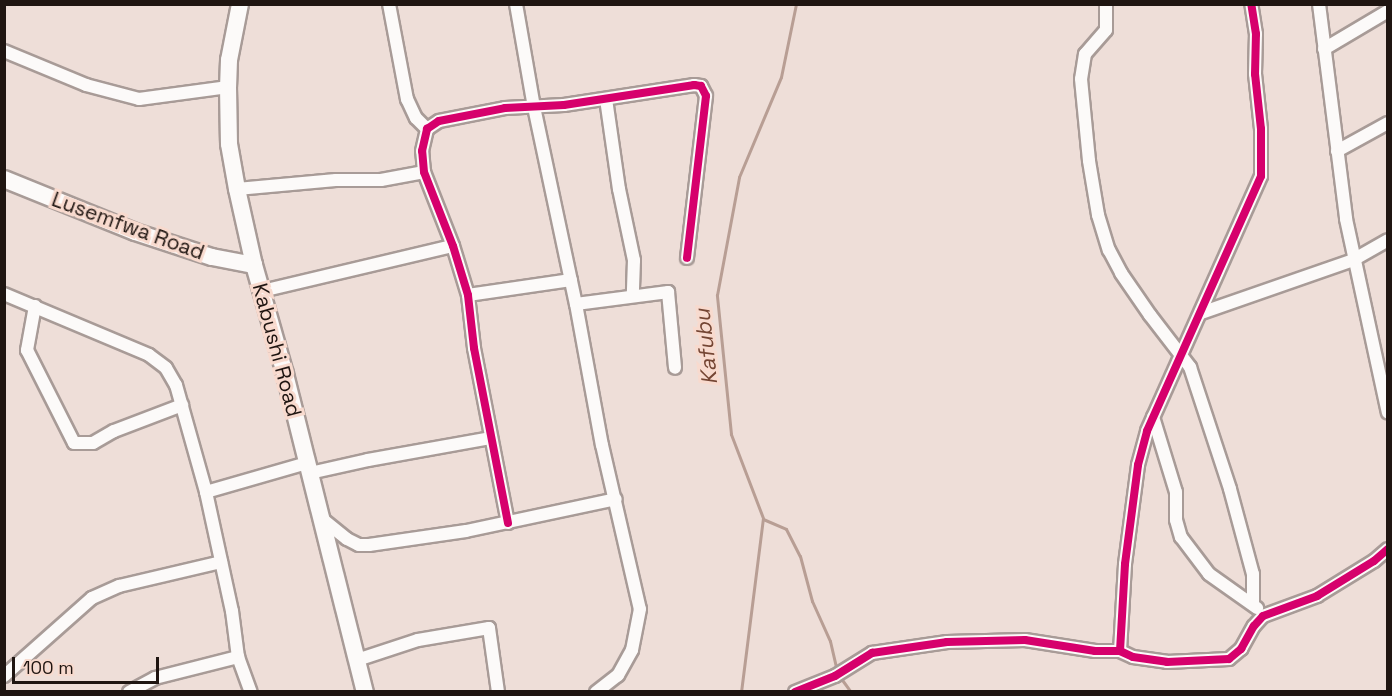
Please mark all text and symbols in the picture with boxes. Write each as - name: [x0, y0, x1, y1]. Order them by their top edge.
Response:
- street label: Lusemfwa Road: [48, 187, 208, 265]
- street label: Kabushi Road: [247, 280, 307, 420]
- water label: Kafubu: [689, 308, 723, 386]
- scale bar: [15, 645, 162, 683]
- text: 100 m: [23, 656, 74, 679]

